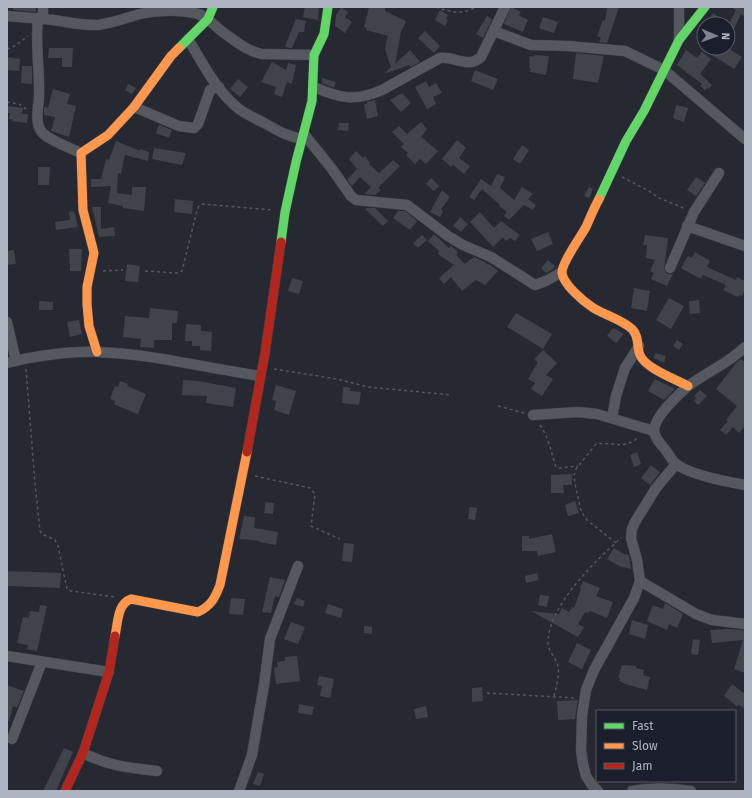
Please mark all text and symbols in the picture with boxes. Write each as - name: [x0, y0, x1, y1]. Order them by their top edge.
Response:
- north arrow: [696, 16, 736, 56]
- text: N: [719, 32, 732, 40]
- legend: [596, 710, 736, 782]
- text: Fast: [632, 719, 654, 733]
- text: Slow: [632, 739, 658, 753]
- text: Jam: [632, 759, 652, 773]

